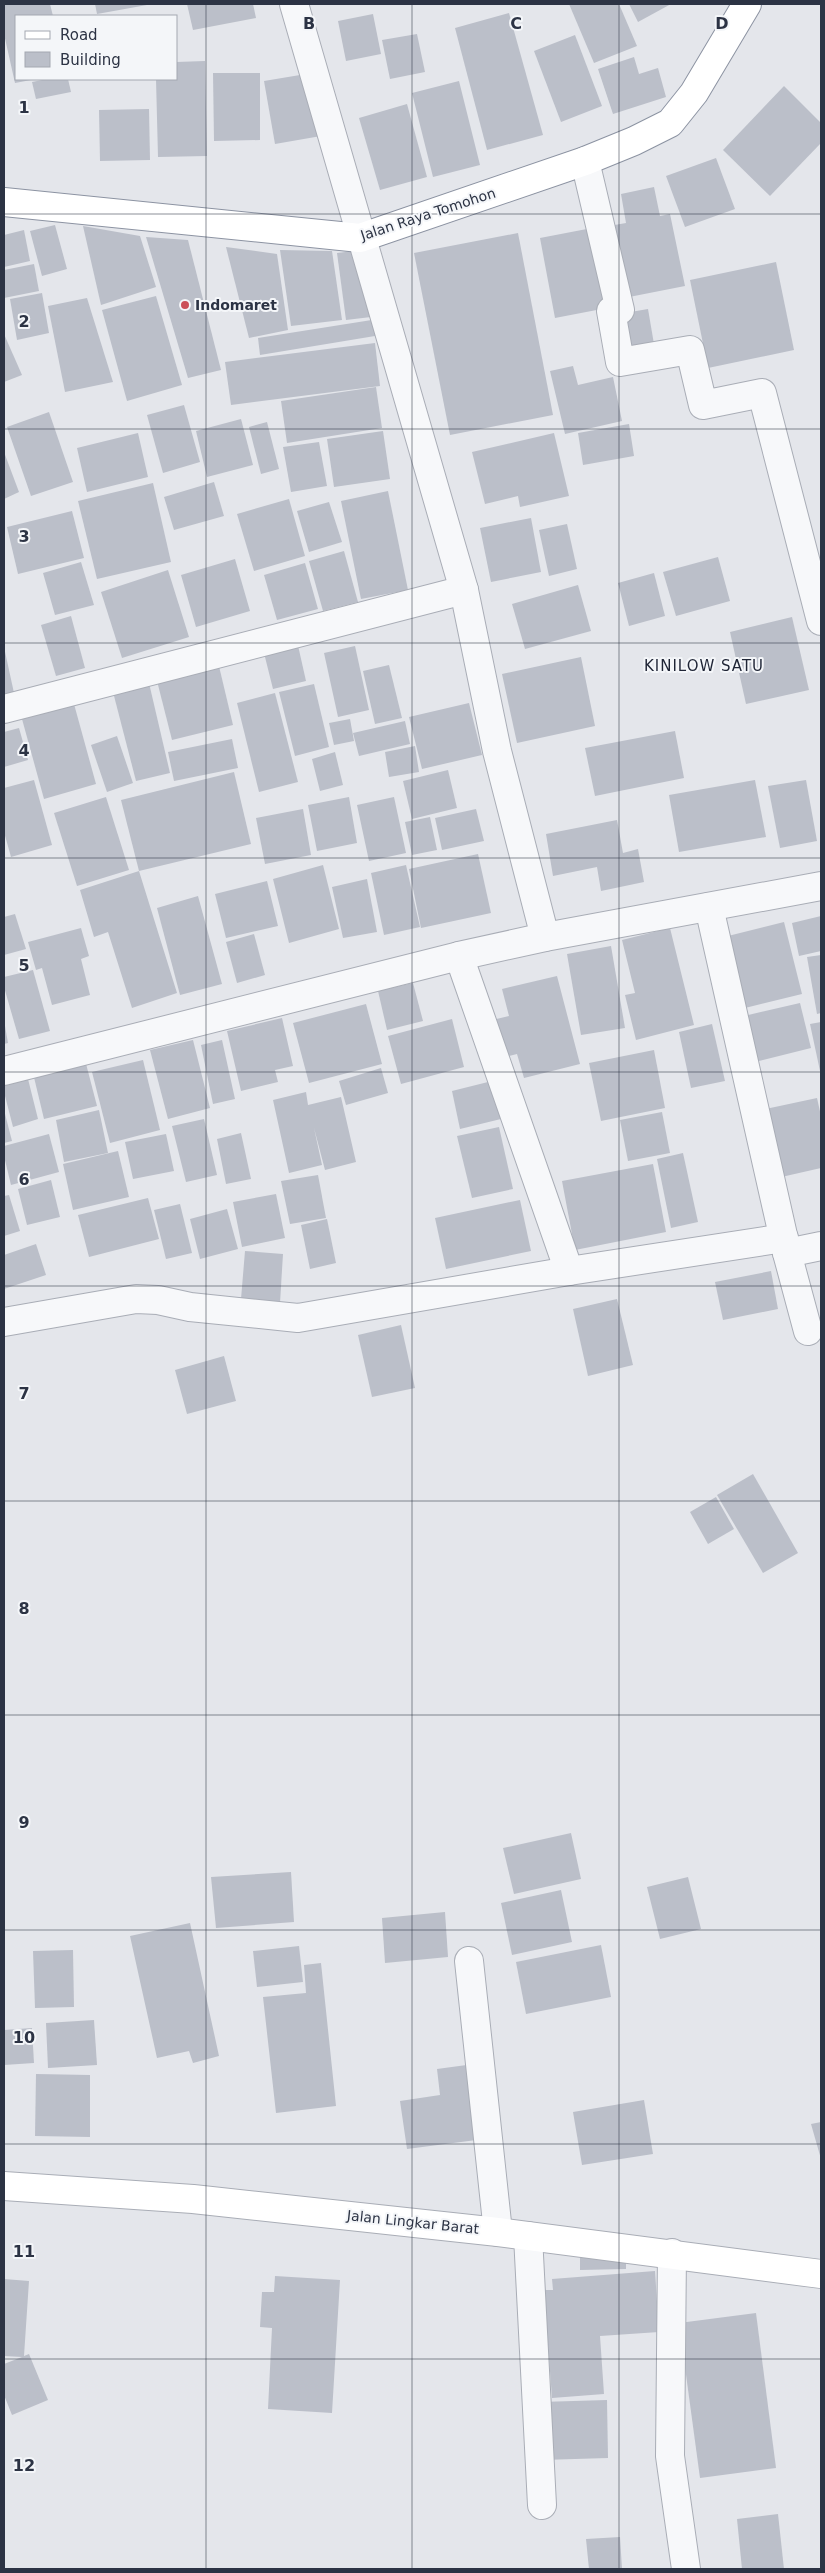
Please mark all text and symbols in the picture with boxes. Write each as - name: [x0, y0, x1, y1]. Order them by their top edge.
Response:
- text: B: [303, 14, 315, 33]
- text: C: [510, 14, 522, 33]
- text: D: [715, 14, 729, 33]
- legend: [15, 15, 178, 80]
- text: Road: [60, 26, 98, 44]
- text: Building: [60, 51, 121, 69]
- text: 1: [18, 98, 30, 117]
- street label: Jalan Raya Tomohon: [357, 185, 498, 244]
- place label: Indomaret: [195, 297, 277, 313]
- marker: Indomaret: [179, 299, 191, 311]
- text: 2: [18, 312, 30, 331]
- text: 3: [18, 527, 30, 546]
- district label: KINILOW SATU: [644, 657, 764, 675]
- text: 4: [18, 741, 30, 760]
- text: 5: [18, 956, 30, 975]
- text: 6: [18, 1170, 30, 1189]
- text: 7: [18, 1384, 30, 1403]
- text: 8: [18, 1599, 30, 1618]
- text: 9: [18, 1813, 30, 1832]
- text: 10: [13, 2028, 35, 2047]
- street label: Jalan Lingkar Barat: [345, 2207, 480, 2237]
- text: 11: [13, 2242, 35, 2261]
- text: 12: [13, 2456, 35, 2475]

